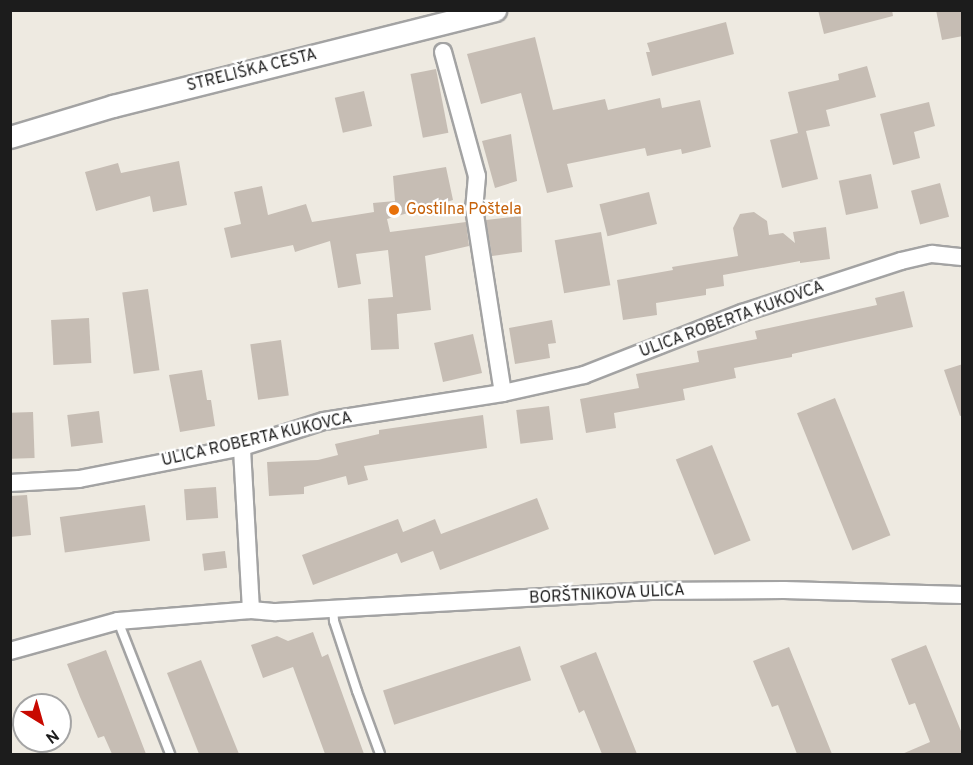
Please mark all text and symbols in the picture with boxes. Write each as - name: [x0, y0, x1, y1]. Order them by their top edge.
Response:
- street label: STRELIŠKA CESTA: [185, 45, 319, 97]
- place label: Gostilna Poštela: [406, 200, 522, 220]
- marker: Gostilna Poštela: [387, 203, 401, 217]
- street label: ULICA ROBERTA KUKOVCA: [637, 277, 827, 363]
- street label: ULICA ROBERTA KUKOVCA: [159, 409, 355, 471]
- street label: BORŠTNIKOVA ULICA: [528, 581, 686, 609]
- north arrow: [12, 693, 72, 753]
- text: N: [41, 724, 62, 747]

